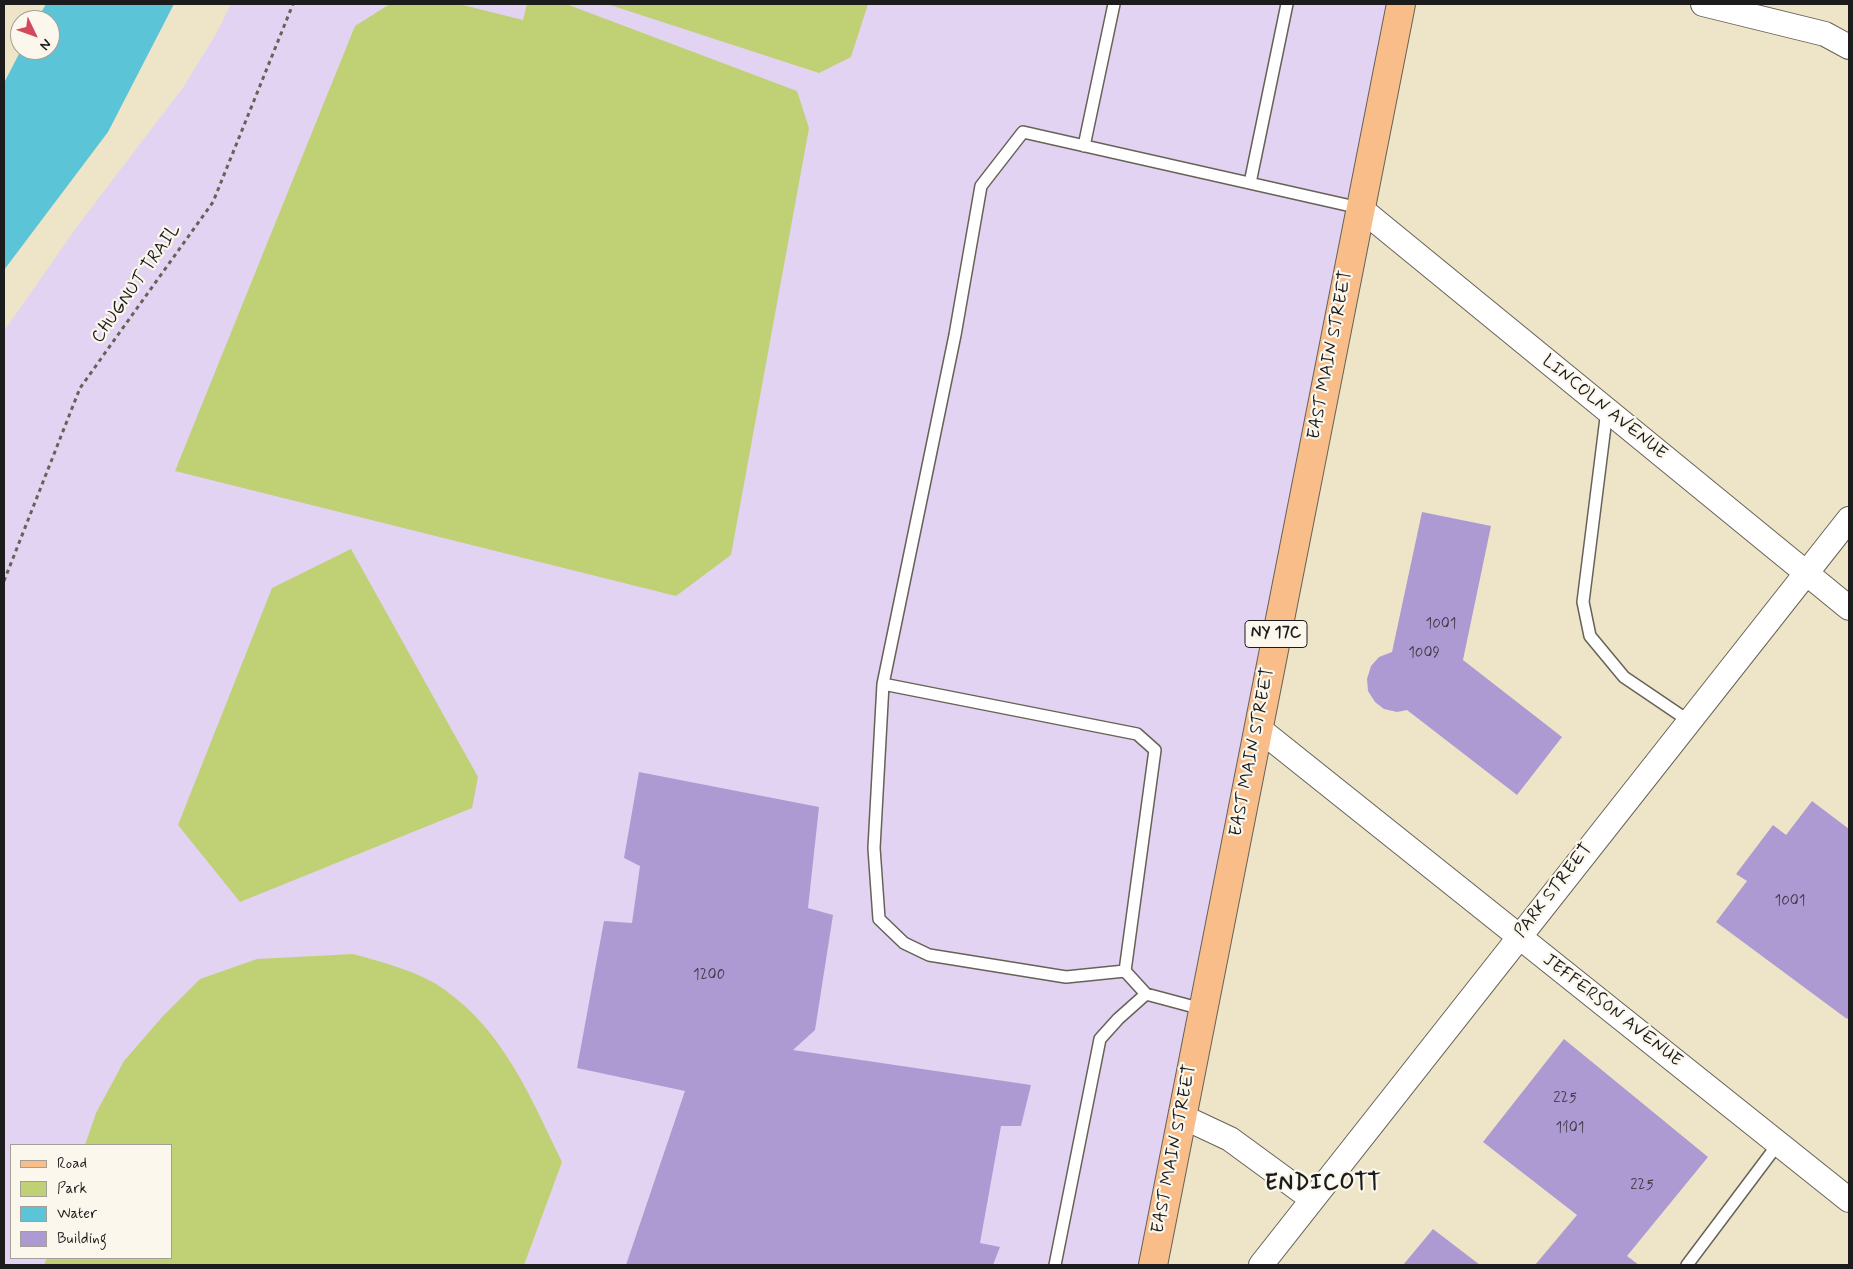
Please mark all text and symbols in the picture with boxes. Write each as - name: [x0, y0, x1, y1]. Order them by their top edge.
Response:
- north arrow: [10, 10, 60, 60]
- text: N: [36, 35, 55, 54]
- street label: CHUGNUT TRAIL: [88, 220, 186, 348]
- street label: EAST MAIN STREET: [1304, 269, 1358, 441]
- street label: LINCOLN AVENUE: [1537, 351, 1671, 465]
- house number: 1001: [1425, 616, 1457, 634]
- road number: NY 17C: [1245, 620, 1307, 648]
- house number: 1009: [1408, 645, 1440, 663]
- street label: EAST MAIN STREET: [1226, 666, 1280, 838]
- street label: PARK STREET: [1510, 839, 1598, 943]
- house number: 1001: [1774, 893, 1806, 911]
- street label: JEFFERSON AVENUE: [1538, 950, 1686, 1072]
- house number: 1200: [693, 967, 725, 985]
- street label: EAST MAIN STREET: [1148, 1063, 1202, 1235]
- house number: 225: [1553, 1090, 1577, 1108]
- house number: 1101: [1556, 1120, 1584, 1138]
- legend: [10, 1144, 172, 1259]
- text: Road: [57, 1154, 87, 1174]
- district label: ENDICOTT: [1264, 1171, 1382, 1197]
- house number: 225: [1630, 1177, 1654, 1195]
- text: Park: [57, 1179, 87, 1199]
- text: Water: [57, 1204, 97, 1224]
- text: Building: [57, 1229, 107, 1249]

